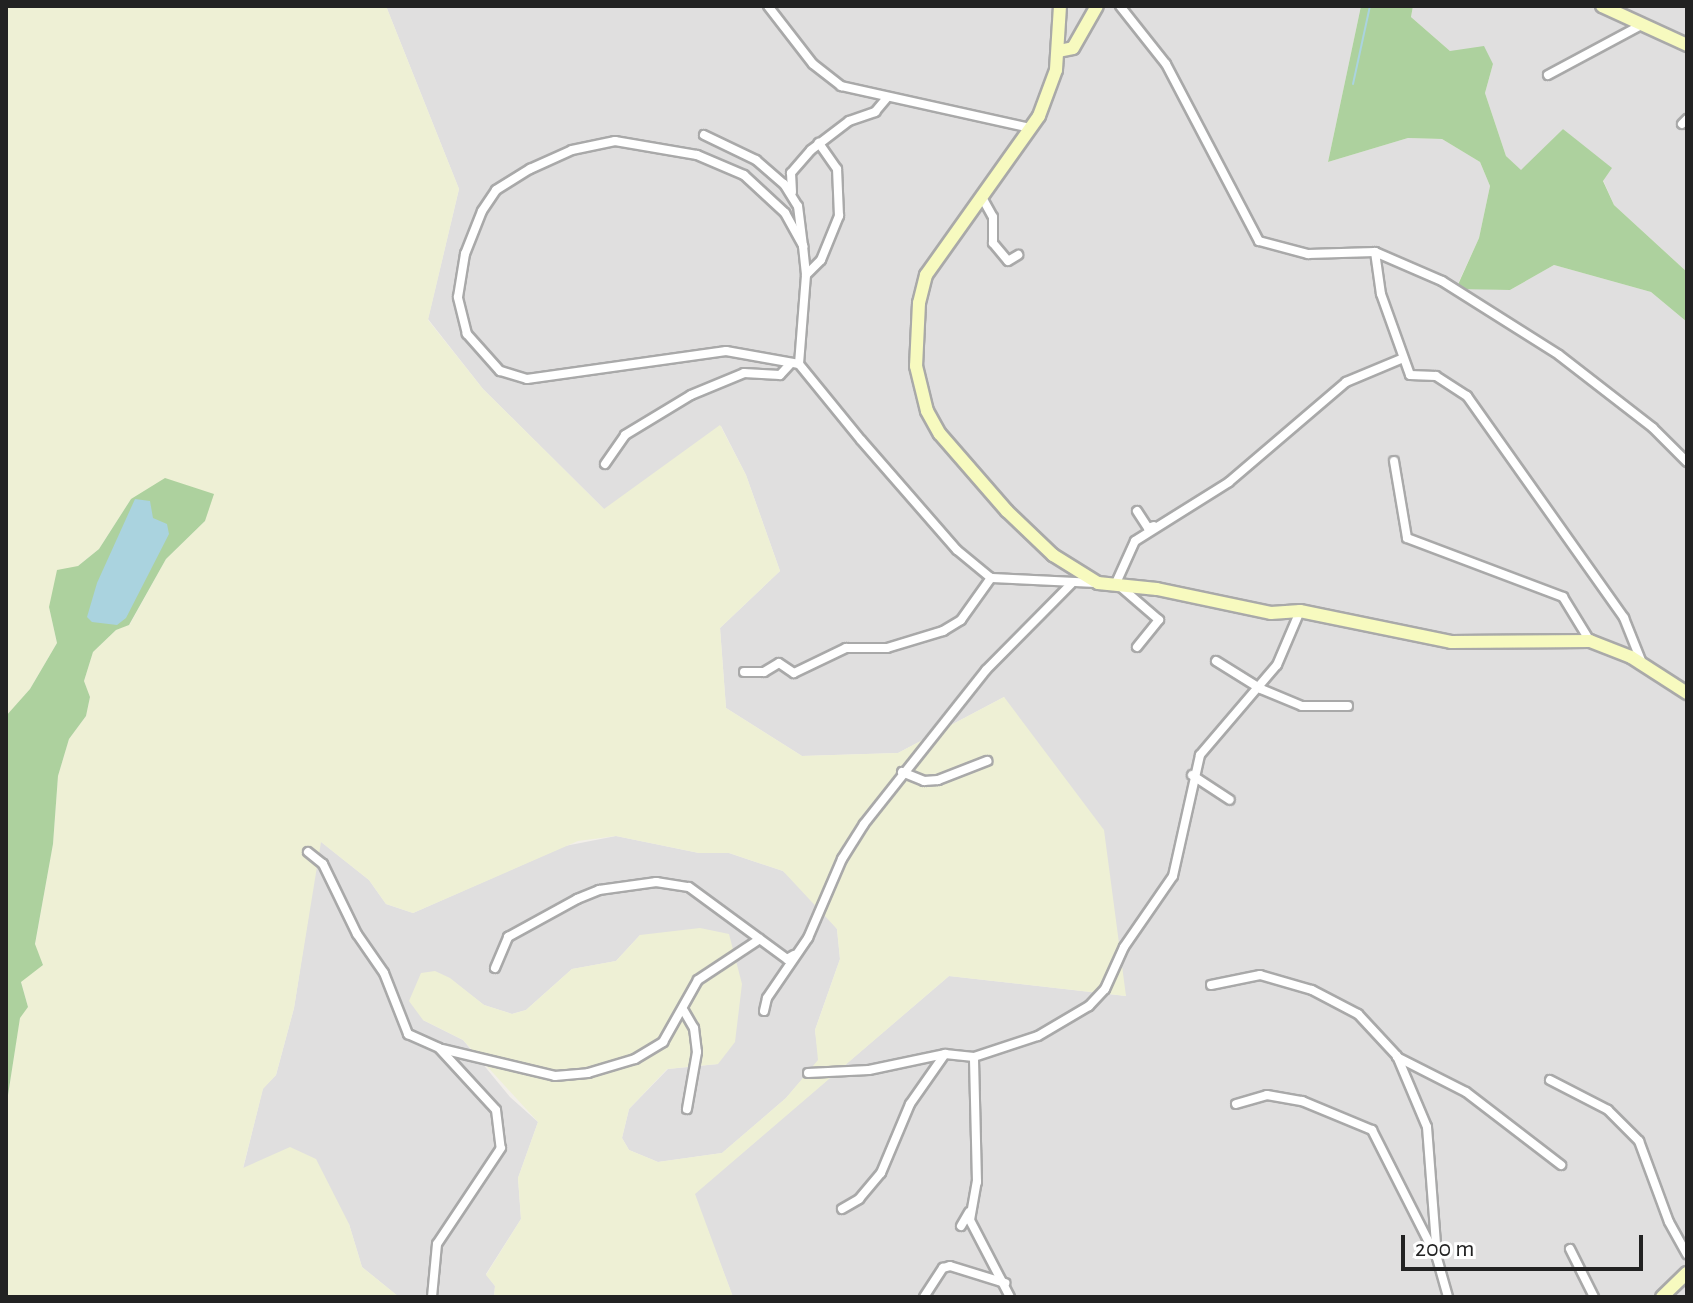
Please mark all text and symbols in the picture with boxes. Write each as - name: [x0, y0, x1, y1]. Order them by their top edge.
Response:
- scale bar: [1405, 1219, 1647, 1269]
- text: 200 m: [1415, 1237, 1474, 1261]

